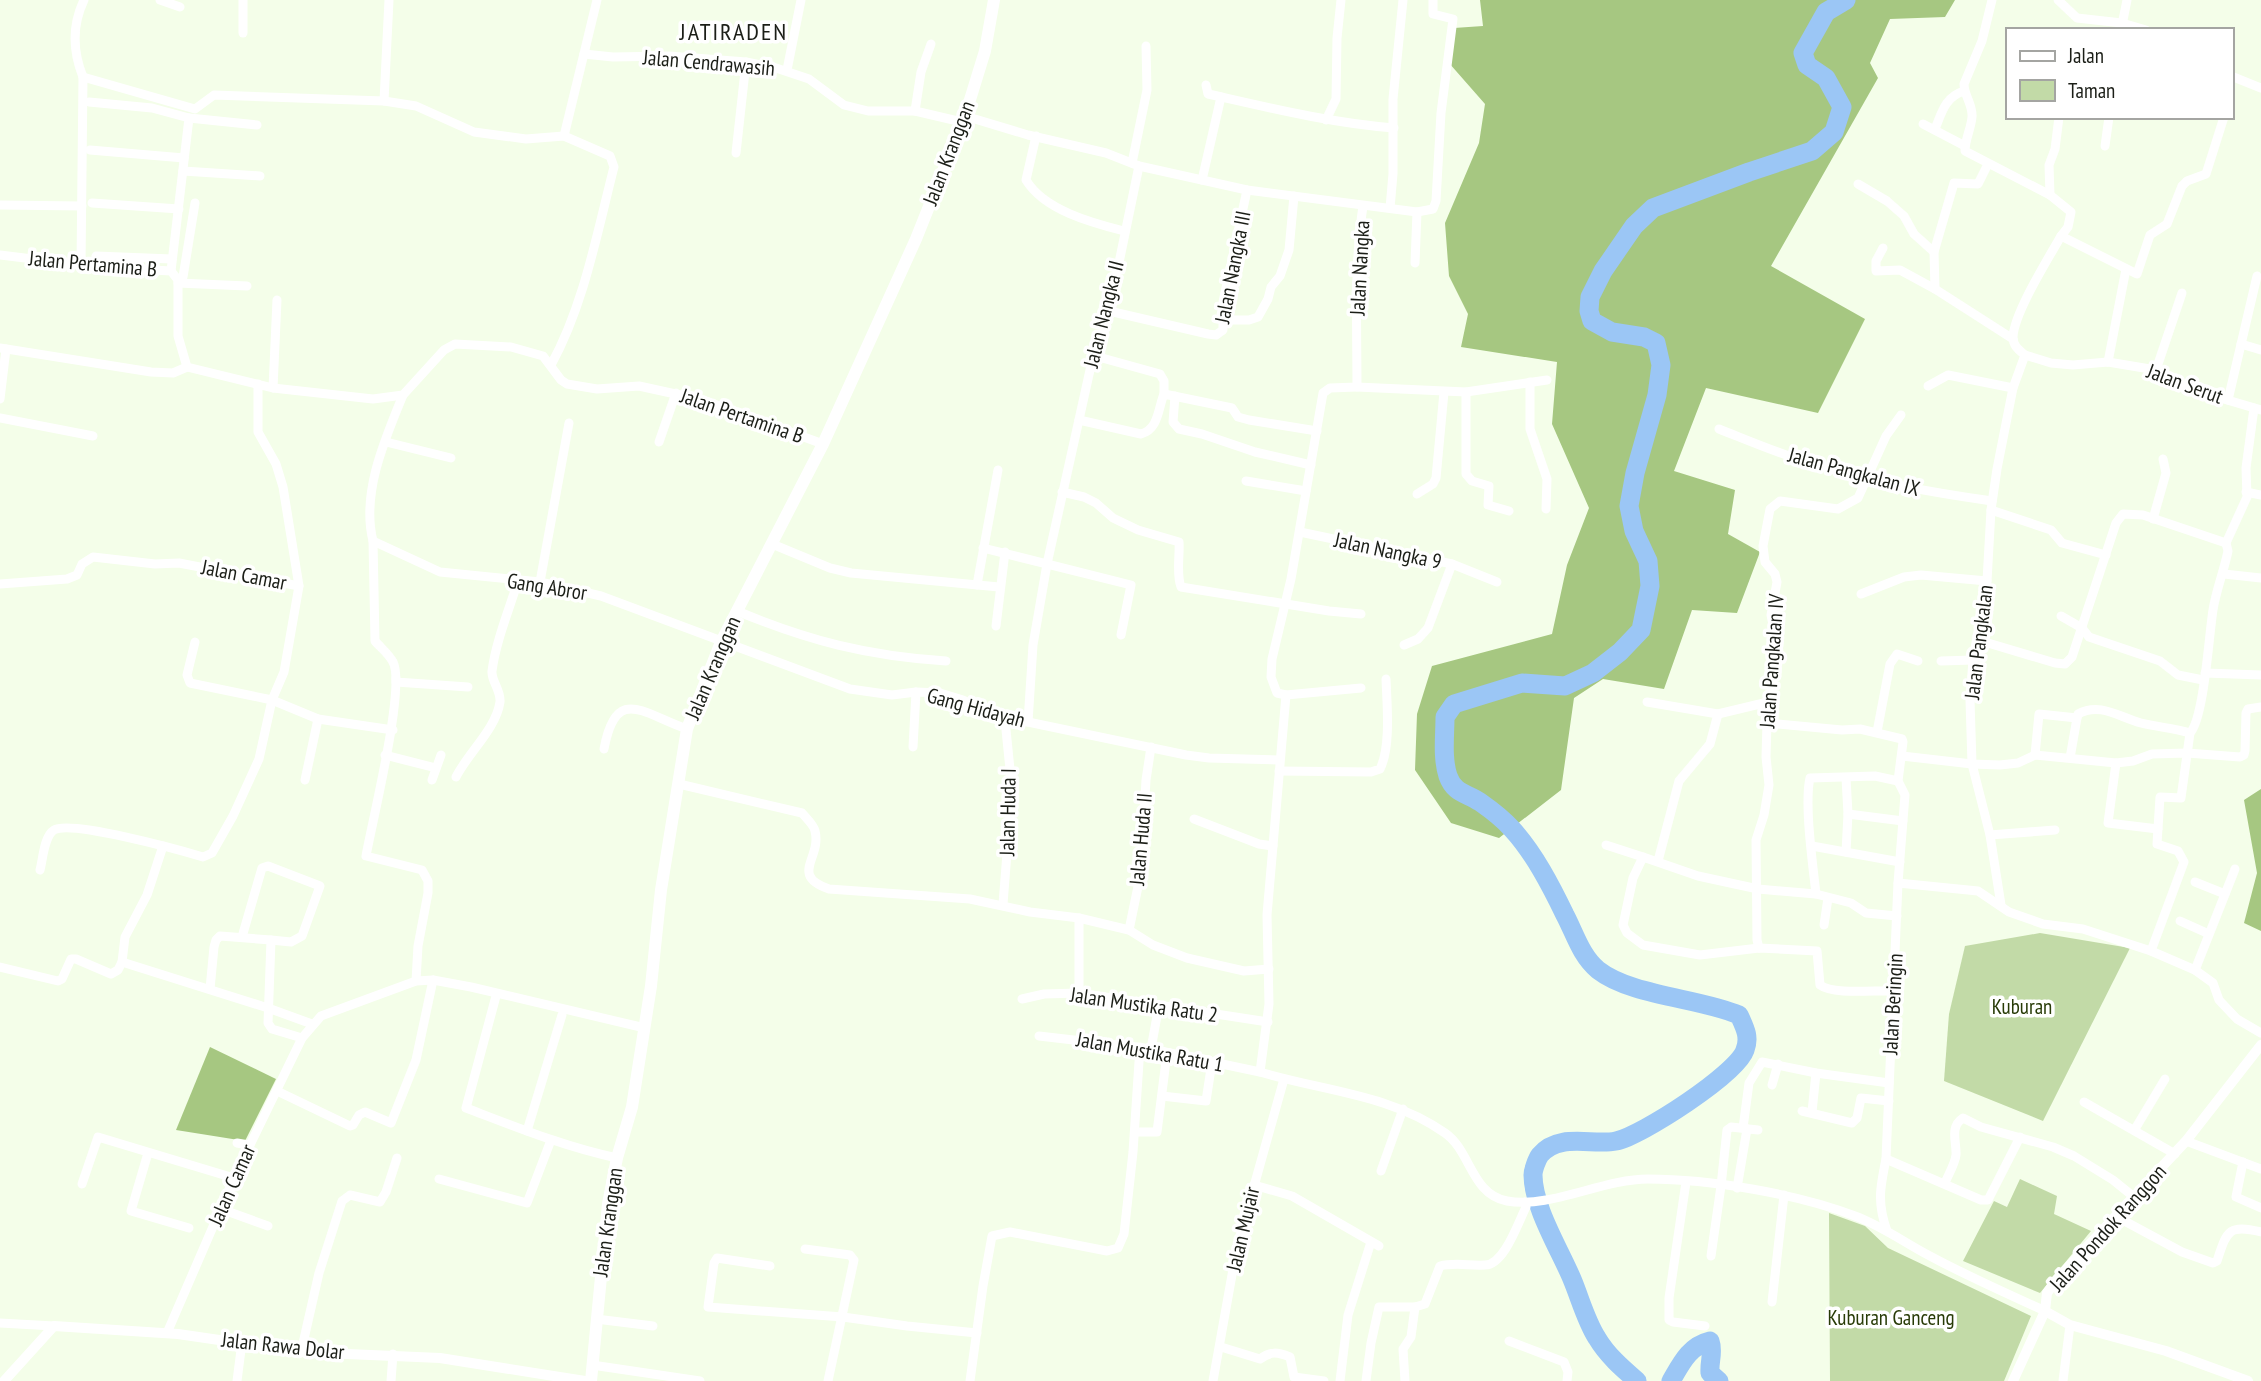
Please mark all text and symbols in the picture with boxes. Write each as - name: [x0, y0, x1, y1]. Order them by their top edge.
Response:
- district label: JATIRADEN: [679, 16, 788, 47]
- legend: [2006, 28, 2233, 119]
- text: Jalan: [2067, 42, 2104, 69]
- street label: Jalan Cendrawasih: [641, 43, 776, 82]
- text: Taman: [2068, 77, 2115, 104]
- street label: Jalan Kranggan: [916, 97, 981, 210]
- street label: Jalan Nangka III: [1208, 208, 1257, 326]
- street label: Jalan Nangka: [1343, 220, 1375, 317]
- street label: Jalan Pertamina B: [27, 244, 158, 283]
- street label: Jalan Nangka II: [1077, 258, 1130, 371]
- street label: Jalan Serut: [2143, 357, 2227, 410]
- street label: Jalan Pertamina B: [676, 382, 807, 449]
- street label: Jalan Pangkalan IX: [1784, 441, 1923, 502]
- street label: Jalan Nangka 9: [1331, 526, 1444, 575]
- street label: Jalan Camar: [198, 553, 289, 596]
- street label: Gang Abror: [505, 567, 589, 606]
- street label: Jalan Pangkalan: [1958, 583, 1999, 702]
- street label: Jalan Pangkalan IV: [1753, 593, 1790, 730]
- street label: Jalan Kranggan: [678, 612, 746, 724]
- street label: Gang Hidayah: [924, 681, 1028, 734]
- street label: Jalan Huda I: [993, 768, 1022, 857]
- street label: Jalan Huda II: [1123, 792, 1158, 887]
- street label: Jalan Beringin: [1876, 953, 1909, 1056]
- street label: Jalan Mustika Ratu 2: [1068, 981, 1220, 1028]
- park label: Kuburan: [1992, 993, 2052, 1020]
- street label: Jalan Mustika Ratu 1: [1074, 1025, 1226, 1078]
- street label: Jalan Camar: [201, 1140, 261, 1230]
- street label: Jalan Pondok Ranggon: [2043, 1158, 2172, 1298]
- street label: Jalan Kranggan: [586, 1166, 628, 1279]
- street label: Jalan Mujair: [1219, 1184, 1265, 1275]
- park label: Kuburan Ganceng: [1827, 1304, 1955, 1331]
- street label: Jalan Rawa Dolar: [219, 1326, 346, 1365]

